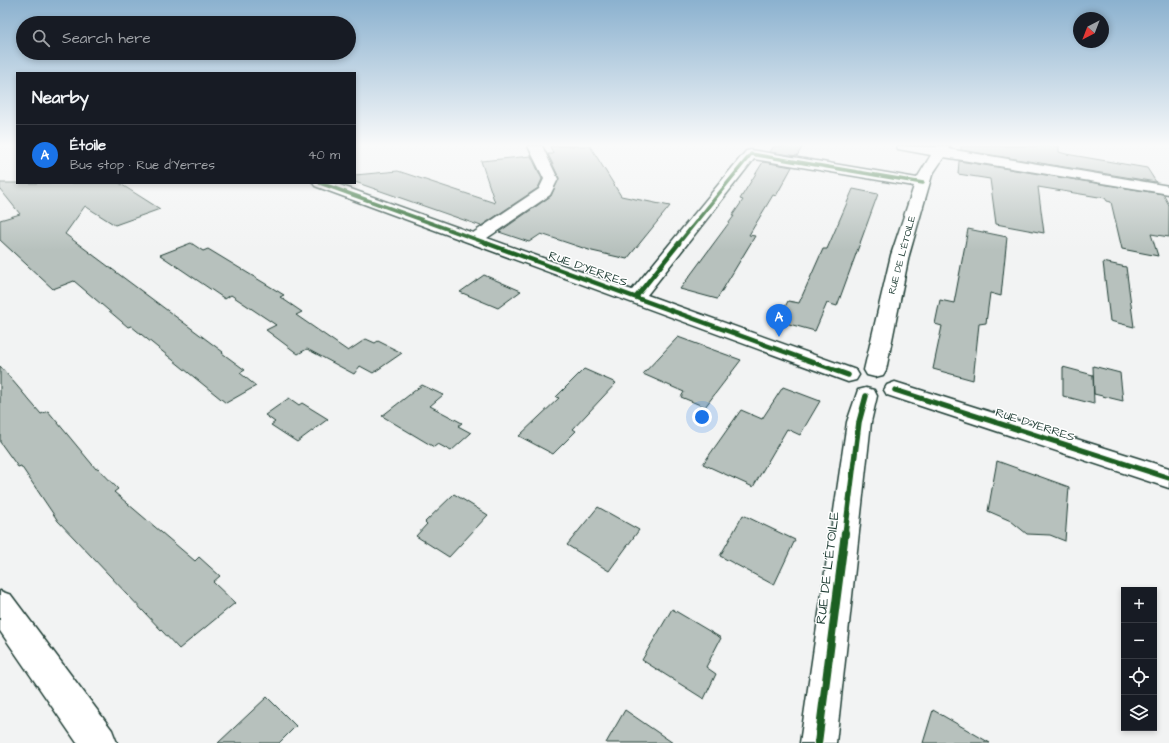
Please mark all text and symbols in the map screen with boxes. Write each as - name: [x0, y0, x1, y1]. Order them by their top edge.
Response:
- north arrow: [1073, 12, 1109, 48]
- search box: [16, 16, 356, 60]
- icon: search: [30, 27, 52, 49]
- text: Search here: [62, 28, 151, 49]
- text: Nearby: [32, 86, 89, 110]
- text: Étoile: [70, 135, 106, 156]
- text: A: [41, 146, 49, 164]
- text: 40 m: [308, 146, 340, 164]
- text: Bus stop · Rue d'Yerres: [70, 156, 215, 174]
- street label: RUE DE L'ÉTOILE: [885, 214, 919, 296]
- street label: RUE D'YERRES: [546, 247, 630, 291]
- pin: A: [766, 304, 792, 337]
- street label: RUE D'YERRES: [993, 404, 1077, 446]
- your location: [692, 407, 712, 427]
- street label: RUE DE L'ÉTOILE: [811, 510, 845, 625]
- map controls: [1121, 587, 1157, 731]
- button: +: [1121, 587, 1157, 623]
- button: −: [1121, 623, 1157, 659]
- button: locate: [1121, 659, 1157, 695]
- button: layers: [1121, 695, 1157, 731]

